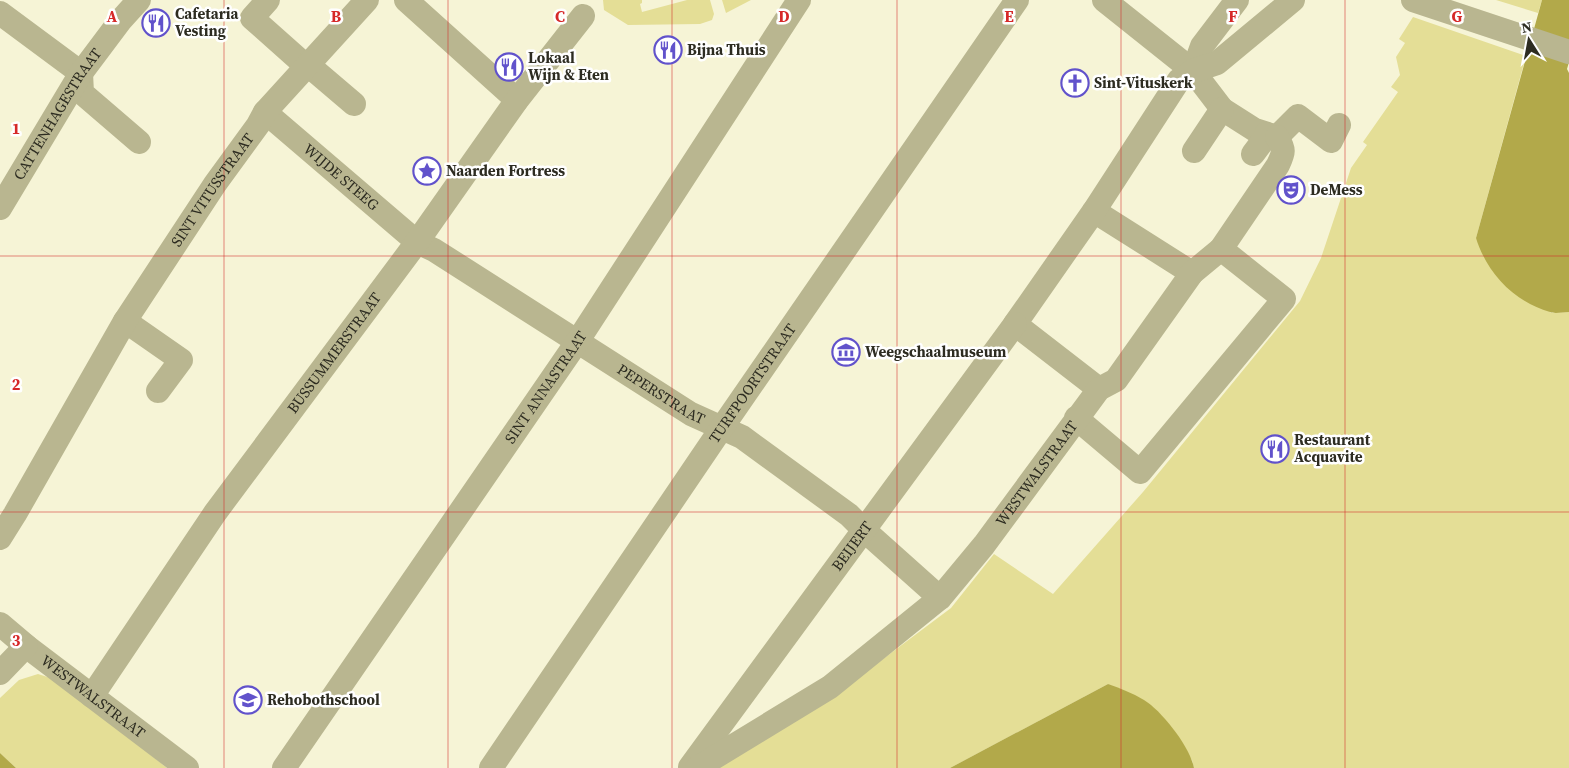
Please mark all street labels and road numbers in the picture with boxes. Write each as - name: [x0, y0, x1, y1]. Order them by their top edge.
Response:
- street label: CATTENHAGESTRAAT: [8, 44, 106, 184]
- street label: SINT VITUSSTRAAT: [166, 129, 259, 251]
- street label: WIJDE STEEG: [299, 138, 384, 215]
- street label: BUSSUMMERSTRAAT: [282, 288, 386, 417]
- street label: TURFPOORTSTRAAT: [703, 319, 801, 447]
- street label: SINT ANNASTRAAT: [499, 327, 591, 448]
- street label: PEPERSTRAAT: [613, 359, 709, 429]
- street label: WESTWALSTRAAT: [990, 416, 1082, 530]
- street label: BEIJERT: [826, 517, 877, 575]
- street label: WESTWALSTRAAT: [37, 650, 150, 743]

